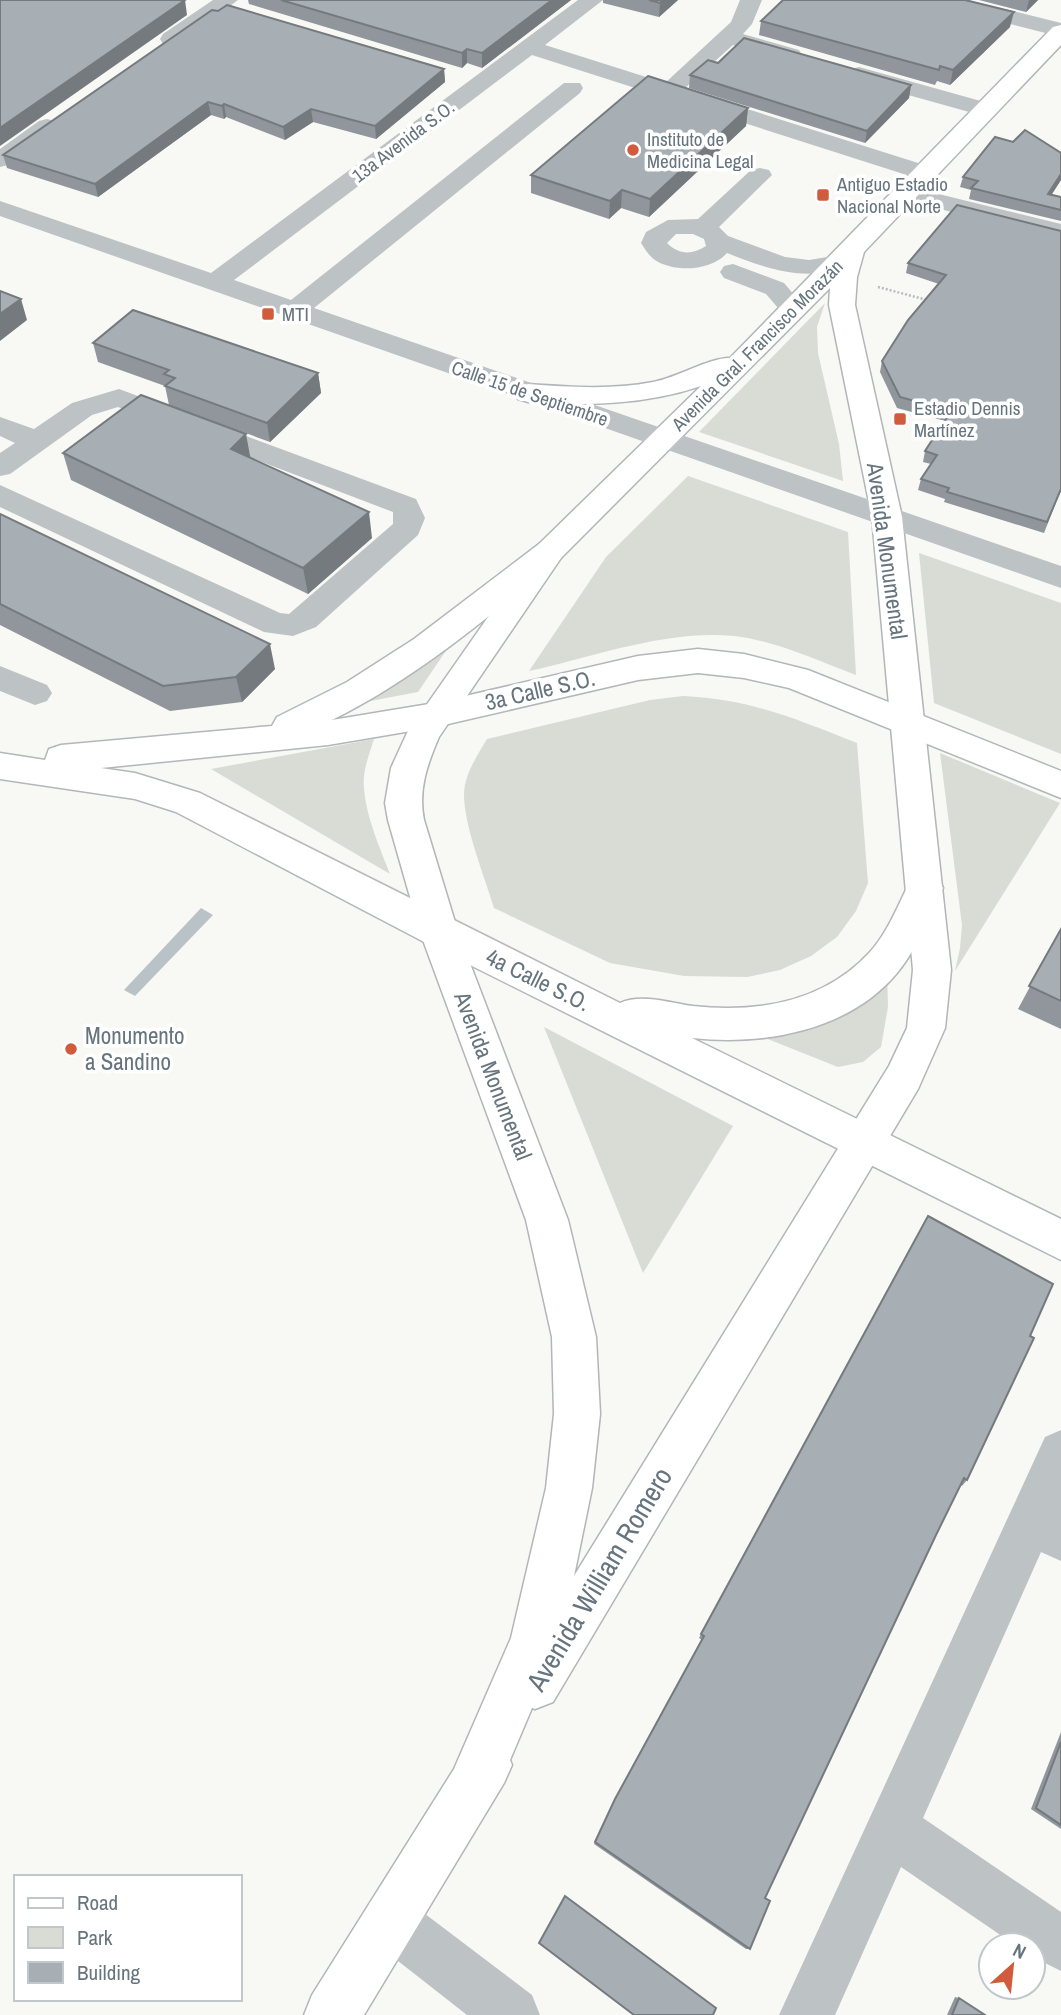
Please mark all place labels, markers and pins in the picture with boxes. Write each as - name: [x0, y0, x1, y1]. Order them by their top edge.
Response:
- place label: Instituto de Medicina Legal: [647, 126, 754, 174]
- marker: Instituto de Medicina Legal: [625, 142, 641, 158]
- place label: Antiguo Estadio Nacional Norte: [836, 171, 948, 219]
- marker: Antiguo Estadio Nacional Norte: [815, 187, 831, 203]
- place label: MTI: [282, 301, 309, 327]
- marker: MTI: [260, 306, 276, 322]
- place label: Estadio Dennis Martínez: [914, 395, 1021, 443]
- marker: Estadio Dennis Martínez: [892, 411, 908, 427]
- place label: Monumento a Sandino: [85, 1020, 185, 1077]
- marker: Monumento a Sandino: [63, 1041, 79, 1057]

